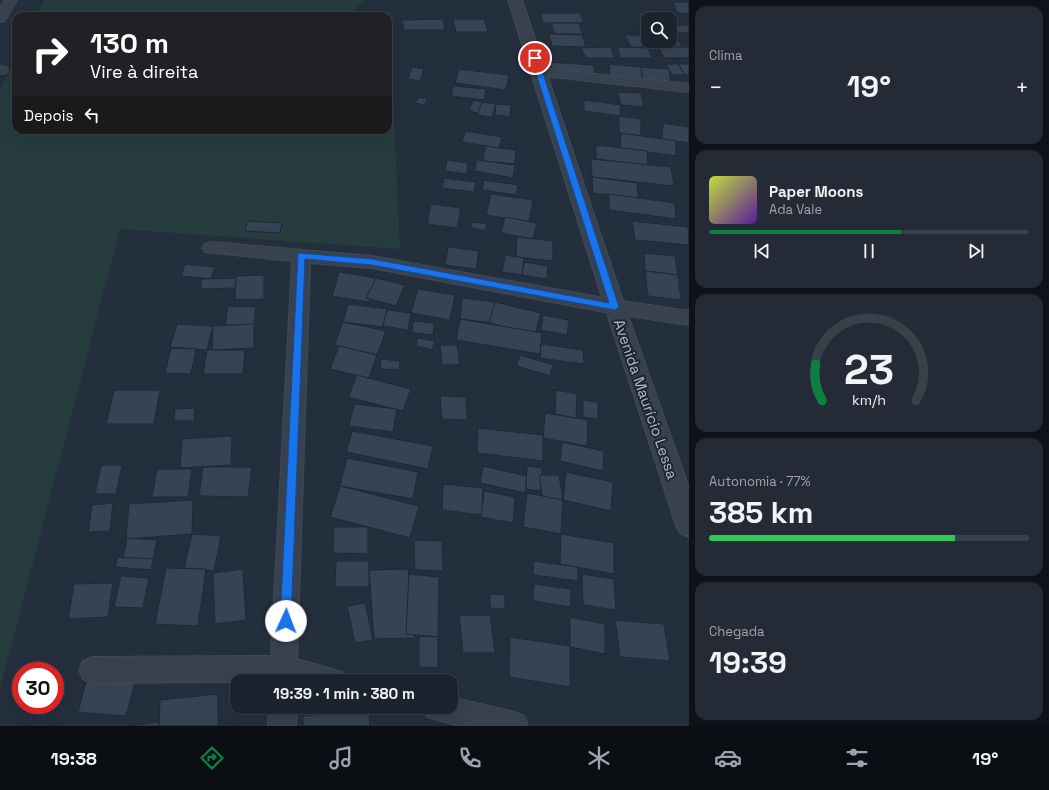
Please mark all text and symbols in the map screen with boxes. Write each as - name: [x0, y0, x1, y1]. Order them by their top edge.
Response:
- map controls: [641, 12, 677, 48]
- button: search: [641, 12, 677, 48]
- text: 130 m: [90, 25, 169, 61]
- icon: right: [24, 28, 76, 80]
- pin: [518, 41, 552, 75]
- icon: arrive: [524, 47, 546, 69]
- text: Clima: [709, 47, 742, 64]
- text: Vire à direita: [90, 60, 198, 83]
- text: 19°: [847, 67, 891, 106]
- text: −: [709, 73, 723, 101]
- text: +: [1015, 73, 1029, 101]
- icon: left: [81, 104, 103, 126]
- text: Depois: [24, 106, 73, 125]
- text: Paper Moons: [769, 182, 863, 201]
- text: Ada Vale: [769, 201, 822, 218]
- icon: previous: [751, 240, 773, 262]
- icon: pause: [858, 240, 880, 262]
- icon: next: [965, 240, 987, 262]
- street label: Avenida Maurício Lessa: [610, 317, 682, 482]
- text: 23: [844, 343, 894, 396]
- text: km/h: [852, 391, 886, 409]
- text: Autonomia · 77%: [709, 473, 811, 490]
- text: 385 km: [709, 493, 813, 532]
- position arrow: [265, 600, 307, 642]
- text: Chegada: [709, 623, 765, 640]
- text: 19:39: [709, 643, 787, 682]
- speed limit sign: 30: [12, 662, 64, 714]
- text: 19:39 · 1 min · 380 m: [273, 684, 415, 703]
- icon: directions: [198, 744, 226, 772]
- icon: music: [327, 744, 355, 772]
- icon: phone: [456, 744, 484, 772]
- icon: climate: [585, 744, 613, 772]
- icon: car: [714, 744, 742, 772]
- icon: filters: [843, 744, 871, 772]
- text: 19:38: [51, 747, 97, 770]
- text: 19°: [972, 747, 998, 770]

